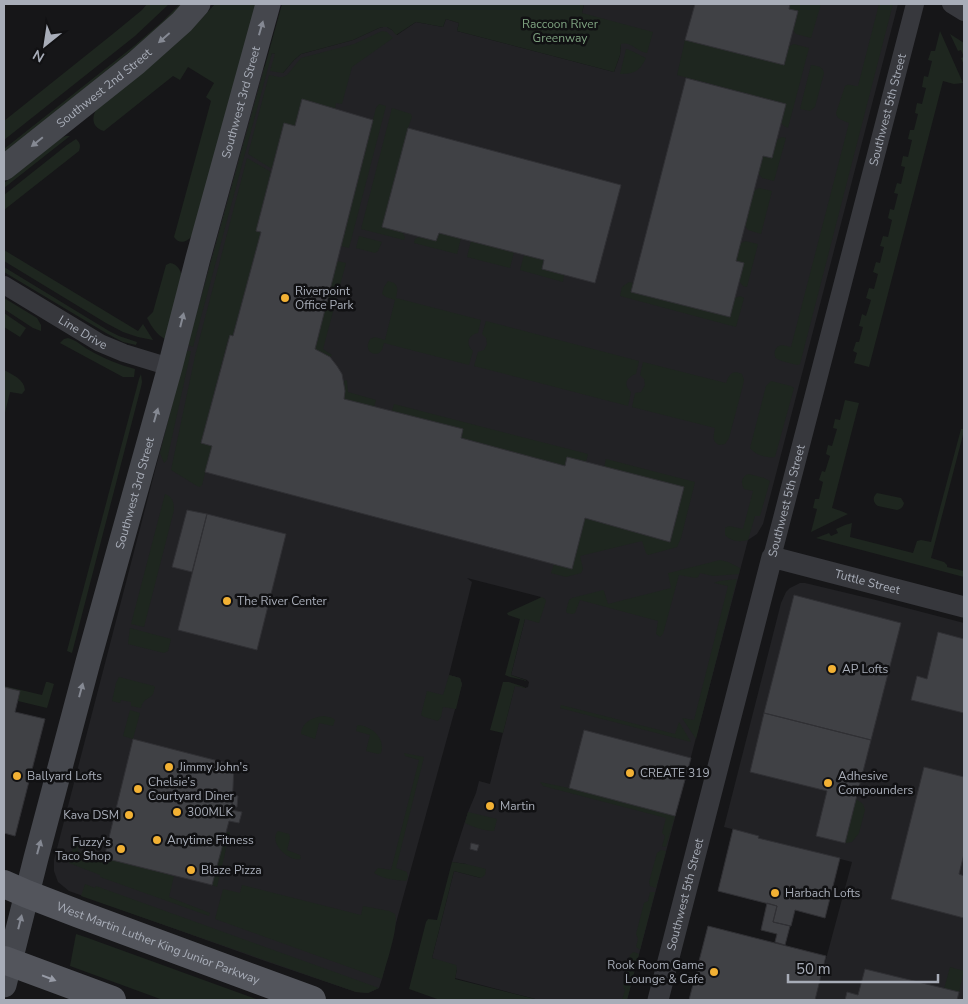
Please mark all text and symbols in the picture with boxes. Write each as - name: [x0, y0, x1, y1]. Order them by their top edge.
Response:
- park label: Raccoon River Greenway: [522, 16, 599, 46]
- north arrow: [20, 20, 70, 70]
- one-way arrow: [257, 20, 265, 35]
- one-way arrow: [158, 32, 170, 43]
- street label: Southwest 2nd Street: [53, 44, 156, 131]
- street label: Southwest 3rd Street: [218, 44, 264, 160]
- text: N: [29, 45, 48, 67]
- street label: Southwest 5th Street: [865, 51, 910, 168]
- one-way arrow: [31, 136, 44, 147]
- place label: Riverpoint Office Park: [295, 283, 355, 313]
- marker: Riverpoint Office Park: [279, 292, 291, 304]
- street label: Line Drive: [55, 312, 109, 353]
- one-way arrow: [178, 312, 186, 327]
- one-way arrow: [153, 407, 161, 422]
- street label: Southwest 3rd Street: [112, 435, 158, 551]
- street label: Southwest 5th Street: [764, 442, 809, 559]
- street label: Tuttle Street: [833, 566, 903, 598]
- place label: The River Center: [237, 593, 328, 609]
- marker: The River Center: [221, 595, 233, 607]
- place label: AP Lofts: [842, 661, 888, 677]
- marker: AP Lofts: [826, 663, 838, 675]
- one-way arrow: [77, 682, 85, 697]
- place label: Jimmy John's: [178, 759, 248, 775]
- marker: Jimmy John's: [163, 761, 175, 773]
- place label: CREATE 319: [640, 765, 710, 781]
- marker: CREATE 319: [624, 767, 636, 779]
- place label: Ballyard Lofts: [27, 768, 102, 784]
- place label: Adhesive Compounders: [838, 768, 913, 798]
- marker: Ballyard Lofts: [11, 770, 23, 782]
- place label: Chelsie’s Courtyard Diner: [148, 774, 235, 804]
- marker: Adhesive Compounders: [822, 777, 834, 789]
- marker: Chelsie’s Courtyard Diner: [132, 783, 144, 795]
- place label: Martin: [500, 798, 535, 814]
- marker: Martin: [484, 800, 496, 812]
- place label: 300MLK: [187, 804, 233, 820]
- marker: 300MLK: [171, 806, 183, 818]
- place label: Kava DSM: [63, 807, 119, 823]
- marker: Kava DSM: [123, 809, 135, 821]
- place label: Anytime Fitness: [167, 832, 254, 848]
- place label: Fuzzy's Taco Shop: [55, 834, 111, 864]
- marker: Anytime Fitness: [151, 834, 163, 846]
- street label: Southwest 5th Street: [663, 836, 707, 952]
- one-way arrow: [35, 839, 43, 854]
- marker: Fuzzy's Taco Shop: [115, 843, 127, 855]
- place label: Blaze Pizza: [201, 862, 262, 878]
- marker: Blaze Pizza: [185, 864, 197, 876]
- place label: Harbach Lofts: [785, 885, 861, 901]
- marker: Harbach Lofts: [769, 887, 781, 899]
- street label: West Martin Luther King Junior Parkway: [54, 898, 263, 988]
- one-way arrow: [16, 915, 24, 930]
- scale bar: [788, 952, 938, 984]
- place label: Rook Room Game Lounge & Cafe: [607, 957, 704, 987]
- text: 50 m: [796, 959, 831, 979]
- marker: Rook Room Game Lounge & Cafe: [708, 966, 720, 978]
- one-way arrow: [42, 974, 56, 982]

